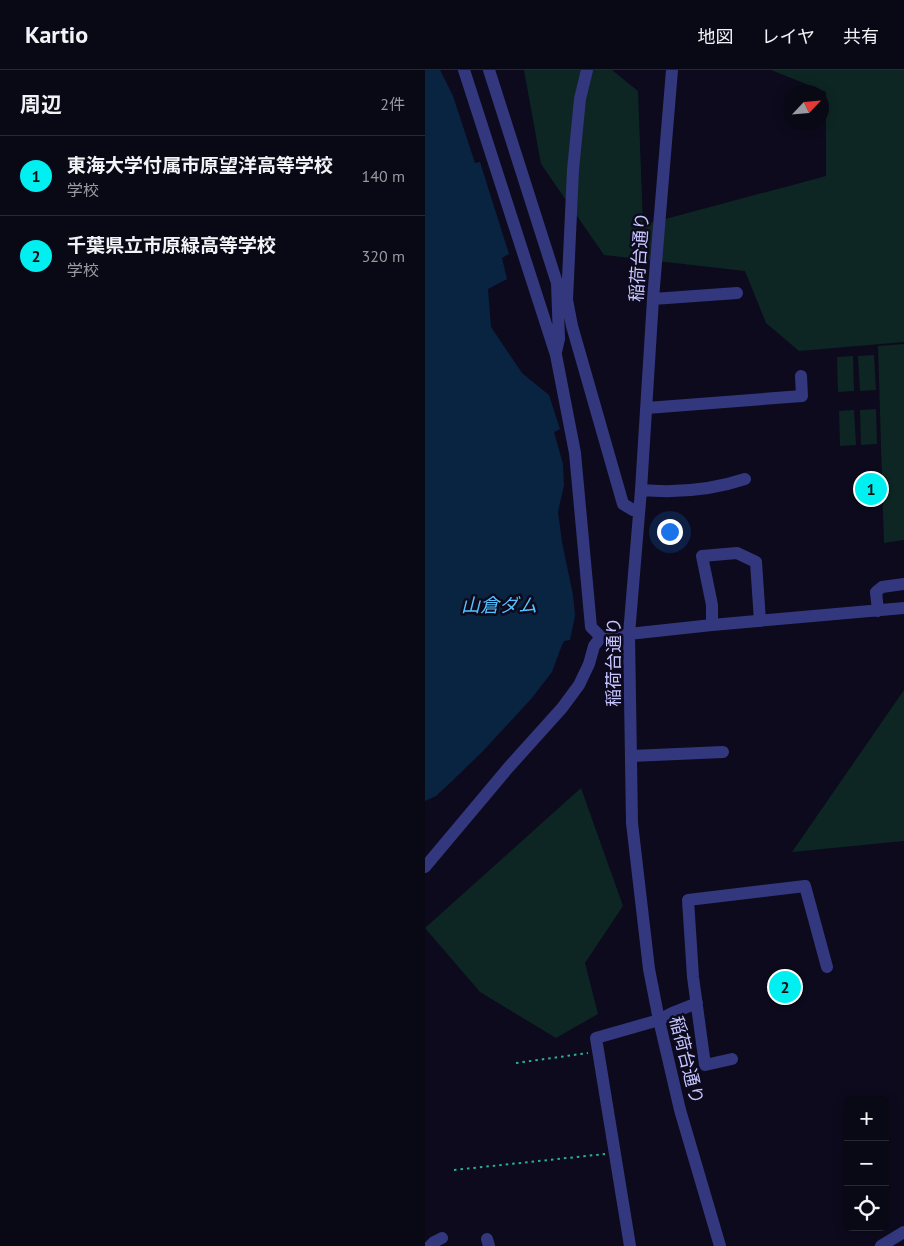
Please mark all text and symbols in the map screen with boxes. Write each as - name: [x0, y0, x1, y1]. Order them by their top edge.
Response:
- text: Kartio: [25, 19, 88, 50]
- text: 地図: [698, 25, 734, 48]
- text: レイヤ: [762, 25, 815, 48]
- text: 共有: [843, 25, 879, 48]
- north arrow: [784, 85, 829, 130]
- text: 周辺: [20, 91, 62, 118]
- text: 2件: [380, 94, 405, 114]
- text: 東海大学付属市原望洋高等学校: [67, 153, 333, 177]
- text: 1: [31, 166, 41, 186]
- text: 140 m: [362, 166, 405, 186]
- text: 学校: [67, 180, 99, 200]
- street label: 稲荷台通り: [624, 211, 654, 303]
- text: 千葉県立市原緑高等学校: [67, 233, 276, 257]
- text: 2: [31, 246, 41, 266]
- text: 320 m: [362, 246, 405, 266]
- text: 学校: [67, 260, 99, 280]
- pin: 1: [855, 470, 887, 508]
- your location: [657, 519, 683, 545]
- water label: 山倉ダム: [461, 593, 537, 617]
- street label: 稲荷台通り: [602, 617, 625, 707]
- pin: 2: [769, 968, 801, 1006]
- street label: 稲荷台通り: [665, 1014, 709, 1106]
- map controls: [844, 1096, 889, 1231]
- button: +: [844, 1096, 889, 1141]
- button: −: [844, 1141, 889, 1186]
- button: locate: [844, 1186, 889, 1231]

